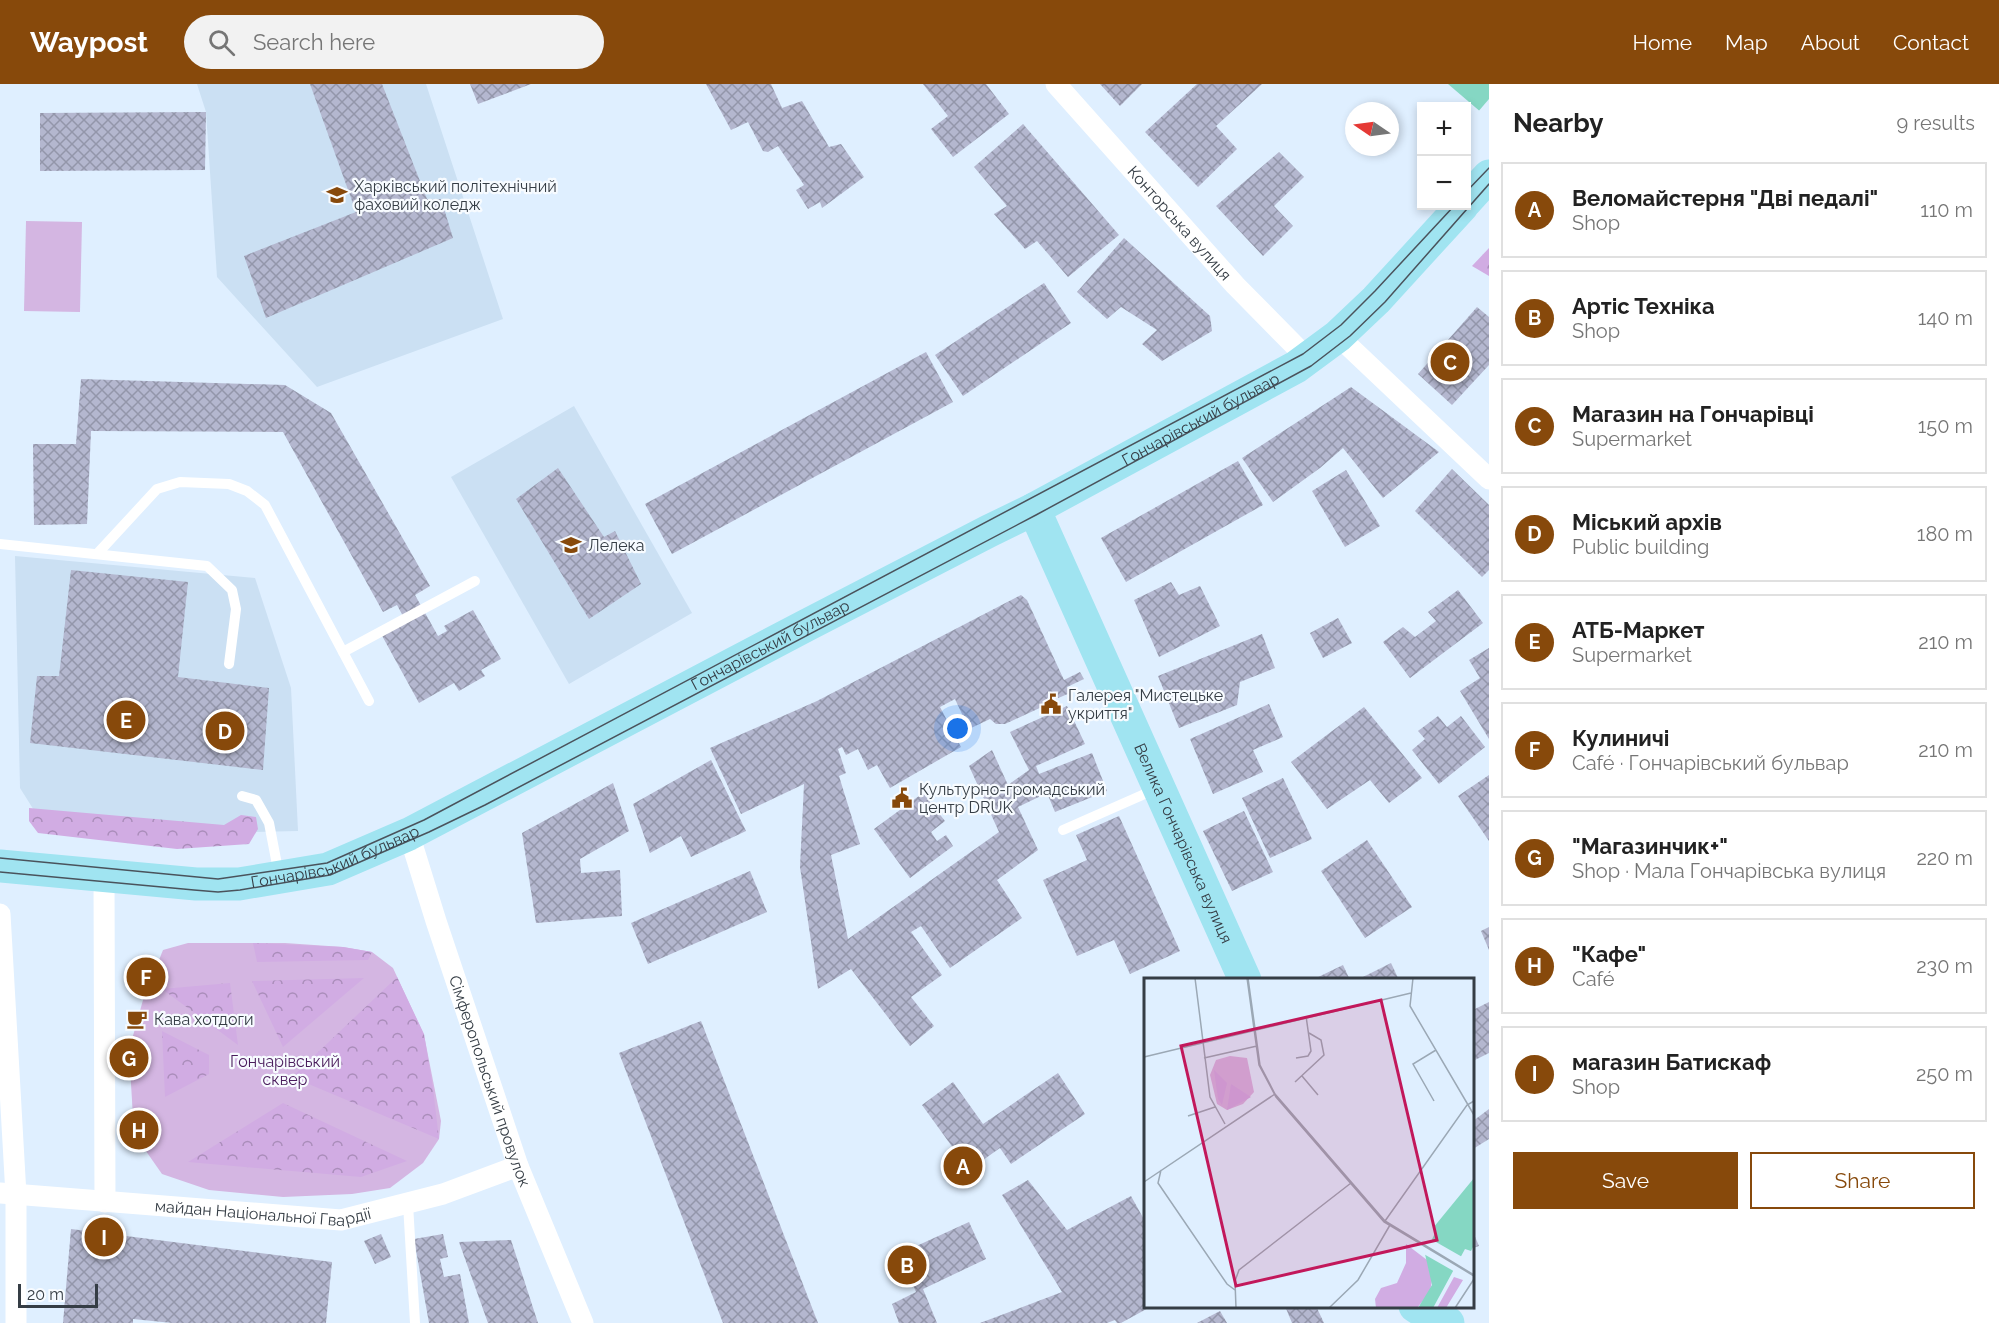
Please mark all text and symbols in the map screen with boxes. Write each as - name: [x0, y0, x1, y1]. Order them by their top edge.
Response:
- search box: [184, 15, 604, 69]
- text: Waypost: [30, 26, 148, 59]
- icon: search: [205, 26, 238, 59]
- text: Search here: [253, 29, 375, 55]
- text: Home: [1633, 30, 1692, 55]
- text: Map: [1725, 30, 1768, 55]
- text: About: [1801, 30, 1860, 55]
- text: Contact: [1893, 30, 1969, 55]
- north arrow: [1345, 102, 1399, 156]
- map controls: [1417, 102, 1471, 210]
- button: +: [1417, 102, 1471, 156]
- text: Nearby: [1513, 108, 1603, 138]
- text: 9 results: [1896, 111, 1975, 135]
- button: −: [1417, 156, 1471, 210]
- street label: Конторська вулиця: [1123, 162, 1235, 284]
- place label: Харківський політехнічний фаховий коледж: [354, 177, 557, 214]
- school or university icon: Харківський політехнічний фаховий коледж: [325, 183, 349, 207]
- text: Веломайстерня "Дві педалі": [1572, 185, 1878, 211]
- text: A: [1528, 198, 1541, 222]
- text: 110 m: [1920, 198, 1973, 222]
- text: Shop: [1572, 211, 1620, 235]
- text: Артіс Техніка: [1572, 293, 1715, 319]
- text: B: [1528, 306, 1541, 330]
- text: 140 m: [1918, 306, 1973, 330]
- text: Shop: [1572, 319, 1620, 343]
- pin: C: [1430, 340, 1470, 384]
- street label: Гончарівський бульвар: [1119, 369, 1283, 470]
- text: Магазин на Гончарівці: [1572, 401, 1814, 427]
- text: C: [1528, 414, 1541, 438]
- text: 150 m: [1918, 414, 1973, 438]
- text: Supermarket: [1572, 427, 1692, 451]
- text: Міський архів: [1572, 509, 1722, 535]
- text: D: [1527, 522, 1542, 546]
- text: 180 m: [1917, 522, 1973, 546]
- school or university icon: Лелека: [559, 533, 583, 557]
- text: Public building: [1572, 535, 1709, 559]
- place label: Лелека: [588, 536, 645, 555]
- street label: Гончарівський бульвар: [688, 596, 853, 694]
- text: АТБ-Маркет: [1572, 617, 1704, 643]
- text: E: [1528, 630, 1541, 654]
- text: 210 m: [1918, 630, 1973, 654]
- text: Supermarket: [1572, 643, 1692, 667]
- place label: Галерея "Мистецьке укриття": [1068, 686, 1223, 723]
- public building icon: Галерея "Мистецьке укриття": [1039, 692, 1063, 716]
- pin: E: [106, 698, 146, 742]
- pin: D: [206, 708, 244, 754]
- your location: [943, 714, 972, 743]
- text: Кулиничі: [1572, 725, 1669, 751]
- text: F: [1529, 738, 1540, 762]
- text: 210 m: [1918, 738, 1973, 762]
- street label: Велика Гончарівська вулиця: [1130, 740, 1236, 946]
- text: Café · Гончарівський бульвар: [1572, 751, 1849, 775]
- place label: Культурно-громадський центр DRUK: [919, 780, 1105, 817]
- public building icon: Культурно-громадський центр DRUK: [890, 786, 914, 810]
- street label: Гончарівський бульвар: [249, 821, 422, 892]
- text: "Магазинчик+": [1572, 833, 1728, 859]
- text: G: [1527, 846, 1542, 870]
- text: 220 m: [1916, 846, 1973, 870]
- text: Shop · Мала Гончарівська вулиця: [1572, 859, 1886, 883]
- text: "Кафе": [1572, 941, 1646, 967]
- pin: F: [126, 954, 166, 1000]
- text: H: [1527, 954, 1542, 978]
- text: 230 m: [1916, 954, 1973, 978]
- text: Café: [1572, 967, 1615, 991]
- street label: Сімферопольський провулок: [445, 973, 535, 1190]
- inset map: [1144, 978, 1474, 1308]
- cafe icon: Кава хотдоги: [125, 1007, 149, 1031]
- place label: Кава хотдоги: [154, 1010, 253, 1029]
- pin: G: [110, 1036, 148, 1080]
- text: магазин Батискаф: [1572, 1049, 1771, 1075]
- park label: Гончарівський сквер: [230, 1052, 340, 1089]
- text: I: [1532, 1062, 1537, 1086]
- text: 250 m: [1916, 1062, 1973, 1086]
- text: Shop: [1572, 1075, 1620, 1099]
- pin: H: [120, 1108, 158, 1152]
- pin: A: [944, 1144, 982, 1188]
- button: Save: [1513, 1152, 1738, 1209]
- button: Share: [1750, 1152, 1975, 1209]
- street label: майдан Національної Гвардії: [154, 1196, 373, 1230]
- pin: I: [84, 1214, 124, 1260]
- pin: B: [888, 1242, 926, 1288]
- scale bar: [18, 1281, 98, 1308]
- text: 20 m: [27, 1285, 64, 1304]

